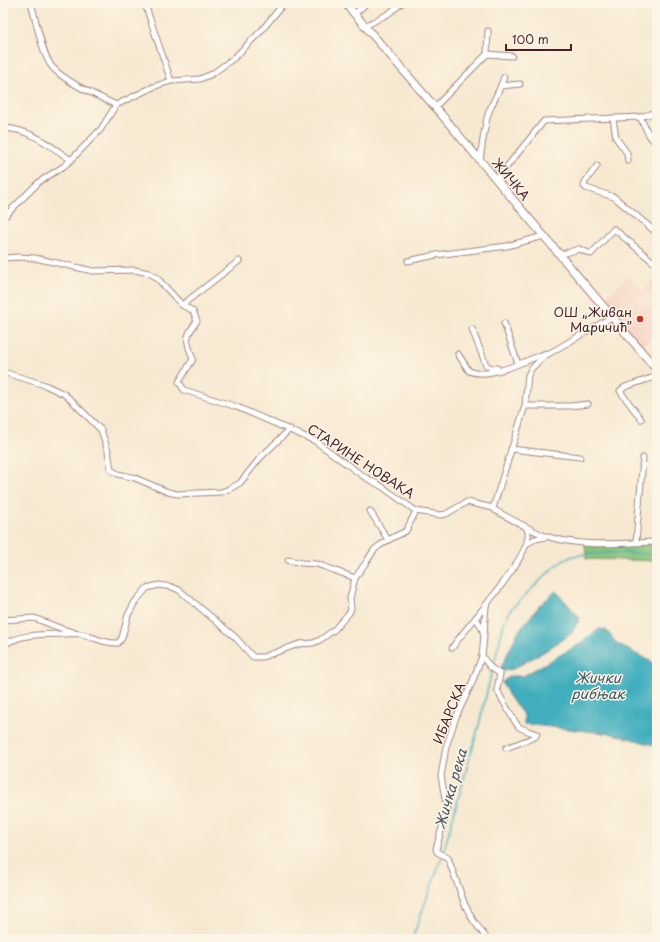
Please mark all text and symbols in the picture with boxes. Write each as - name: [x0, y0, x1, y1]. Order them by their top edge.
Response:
- scale bar: [506, 26, 571, 52]
- text: 100 m: [512, 30, 549, 48]
- street label: ЖИЧКА: [488, 153, 535, 204]
- place label: ОШ „Живан Маричић”: [553, 302, 632, 336]
- marker: ОШ „Живан Маричић”: [635, 314, 645, 324]
- street label: СТАРИНЕ НОВАКА: [304, 419, 419, 502]
- water label: Жички рибњак: [571, 667, 626, 704]
- street label: ИБАРСКА: [428, 679, 470, 746]
- water label: Жичка река: [429, 745, 472, 831]

